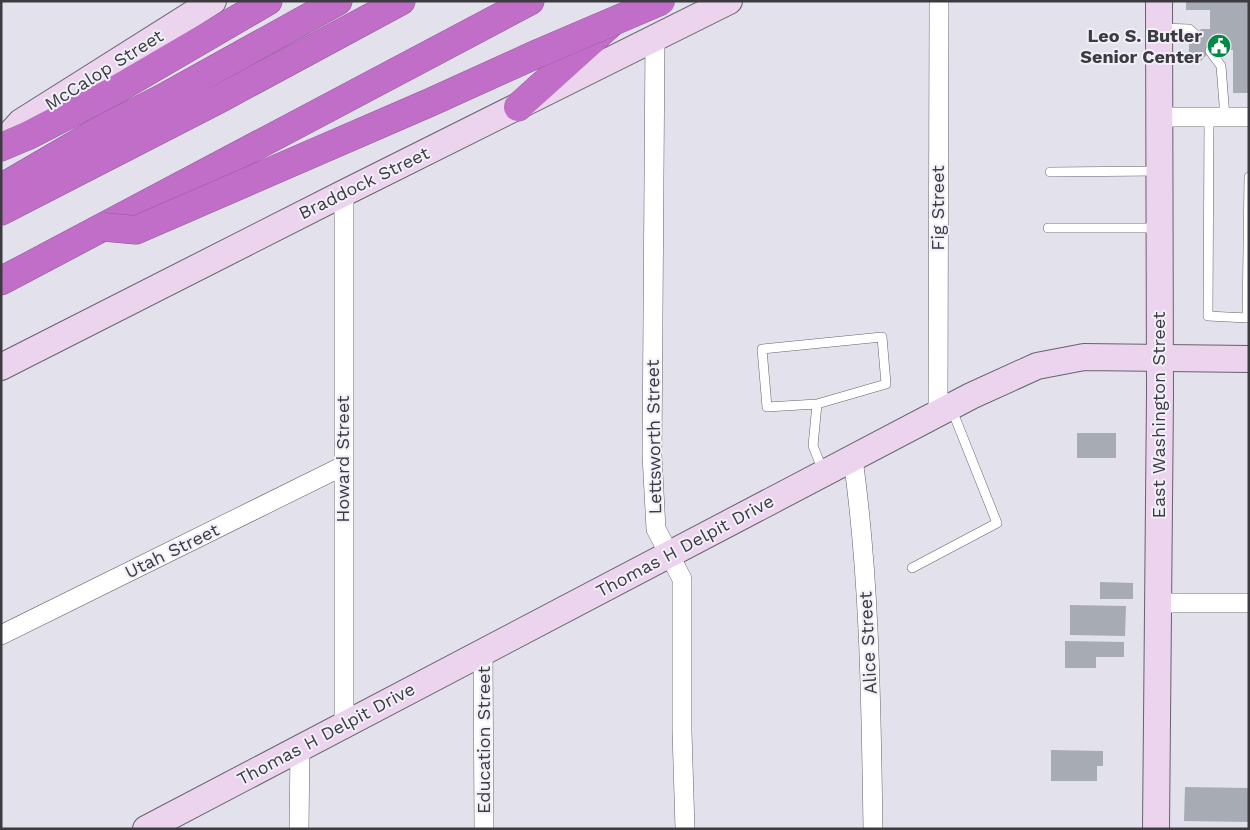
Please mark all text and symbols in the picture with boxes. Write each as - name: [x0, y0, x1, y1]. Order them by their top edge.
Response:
- street label: McCalop Street: [41, 24, 167, 114]
- place label: Leo S. Butler Senior Center: [1080, 25, 1202, 67]
- public building icon: Leo S. Butler Senior Center: [1206, 33, 1232, 59]
- street label: Braddock Street: [295, 142, 433, 223]
- street label: Fig Street: [927, 165, 948, 251]
- street label: East Washington Street: [1148, 311, 1169, 519]
- street label: Lettsworth Street: [642, 359, 665, 515]
- street label: Howard Street: [332, 395, 353, 523]
- street label: Thomas H Delpit Drive: [592, 490, 777, 601]
- street label: Utah Street: [121, 519, 223, 582]
- street label: Alice Street: [854, 591, 881, 695]
- street label: Education Street: [473, 666, 494, 814]
- street label: Thomas H Delpit Drive: [233, 678, 418, 789]

